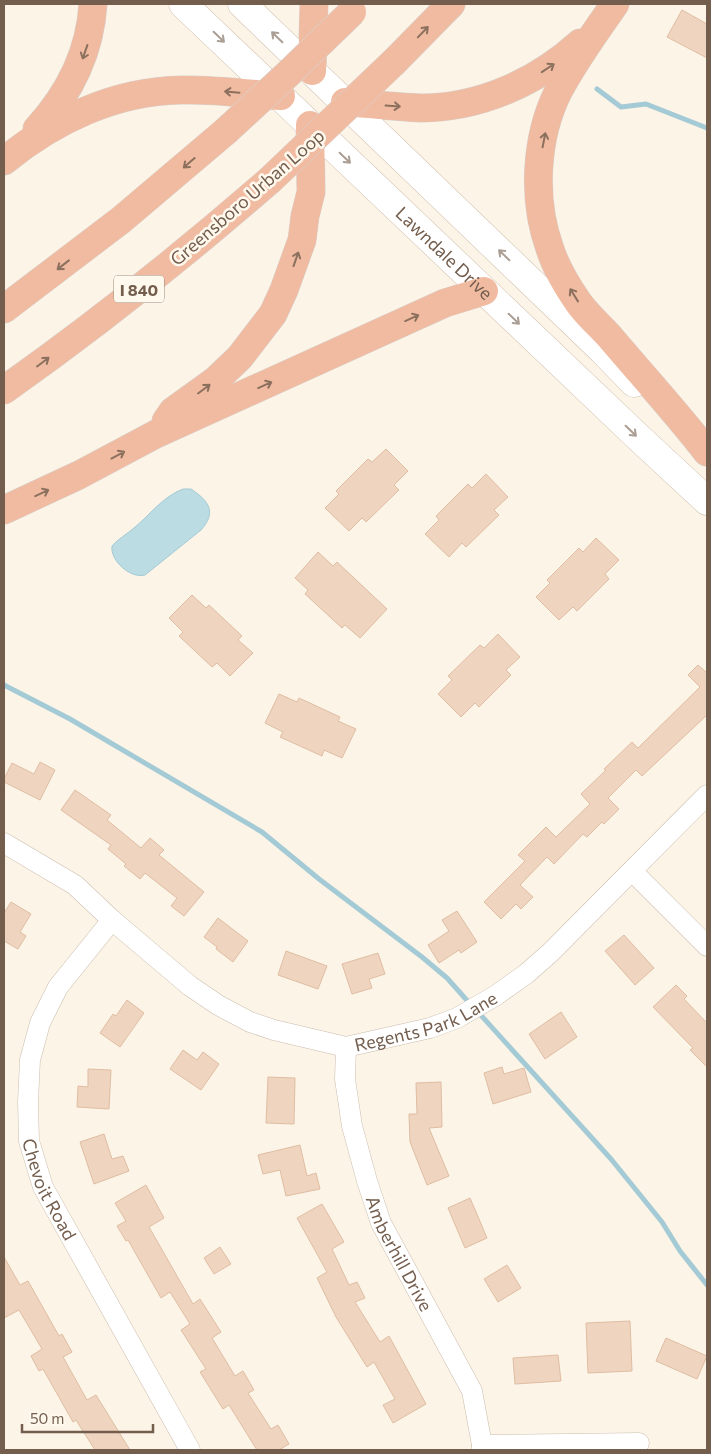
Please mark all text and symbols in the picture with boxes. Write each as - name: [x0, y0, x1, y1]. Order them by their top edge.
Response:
- one-way arrow: [417, 26, 429, 39]
- one-way arrow: [212, 31, 225, 43]
- one-way arrow: [270, 31, 283, 43]
- one-way arrow: [80, 43, 89, 59]
- one-way arrow: [541, 63, 555, 73]
- one-way arrow: [224, 88, 240, 97]
- one-way arrow: [385, 102, 401, 111]
- street label: Greensboro Urban Loop: [166, 124, 328, 270]
- one-way arrow: [539, 132, 549, 148]
- one-way arrow: [339, 152, 352, 164]
- one-way arrow: [183, 157, 196, 169]
- street label: Lawndale Drive: [392, 202, 497, 304]
- one-way arrow: [498, 249, 510, 261]
- one-way arrow: [292, 251, 301, 267]
- one-way arrow: [56, 260, 70, 270]
- road number: I 840: [114, 276, 164, 302]
- one-way arrow: [568, 288, 578, 302]
- one-way arrow: [404, 312, 419, 322]
- one-way arrow: [507, 313, 520, 325]
- one-way arrow: [36, 356, 49, 367]
- one-way arrow: [257, 380, 272, 390]
- one-way arrow: [197, 384, 211, 394]
- one-way arrow: [625, 425, 638, 437]
- one-way arrow: [110, 450, 125, 459]
- one-way arrow: [34, 487, 49, 497]
- street label: Regents Park Lane: [352, 986, 501, 1056]
- street label: Chevoit Road: [18, 1136, 81, 1244]
- street label: Amberhill Drive: [362, 1193, 438, 1315]
- scale bar: [22, 1402, 154, 1434]
- text: 50 m: [30, 1409, 64, 1427]

